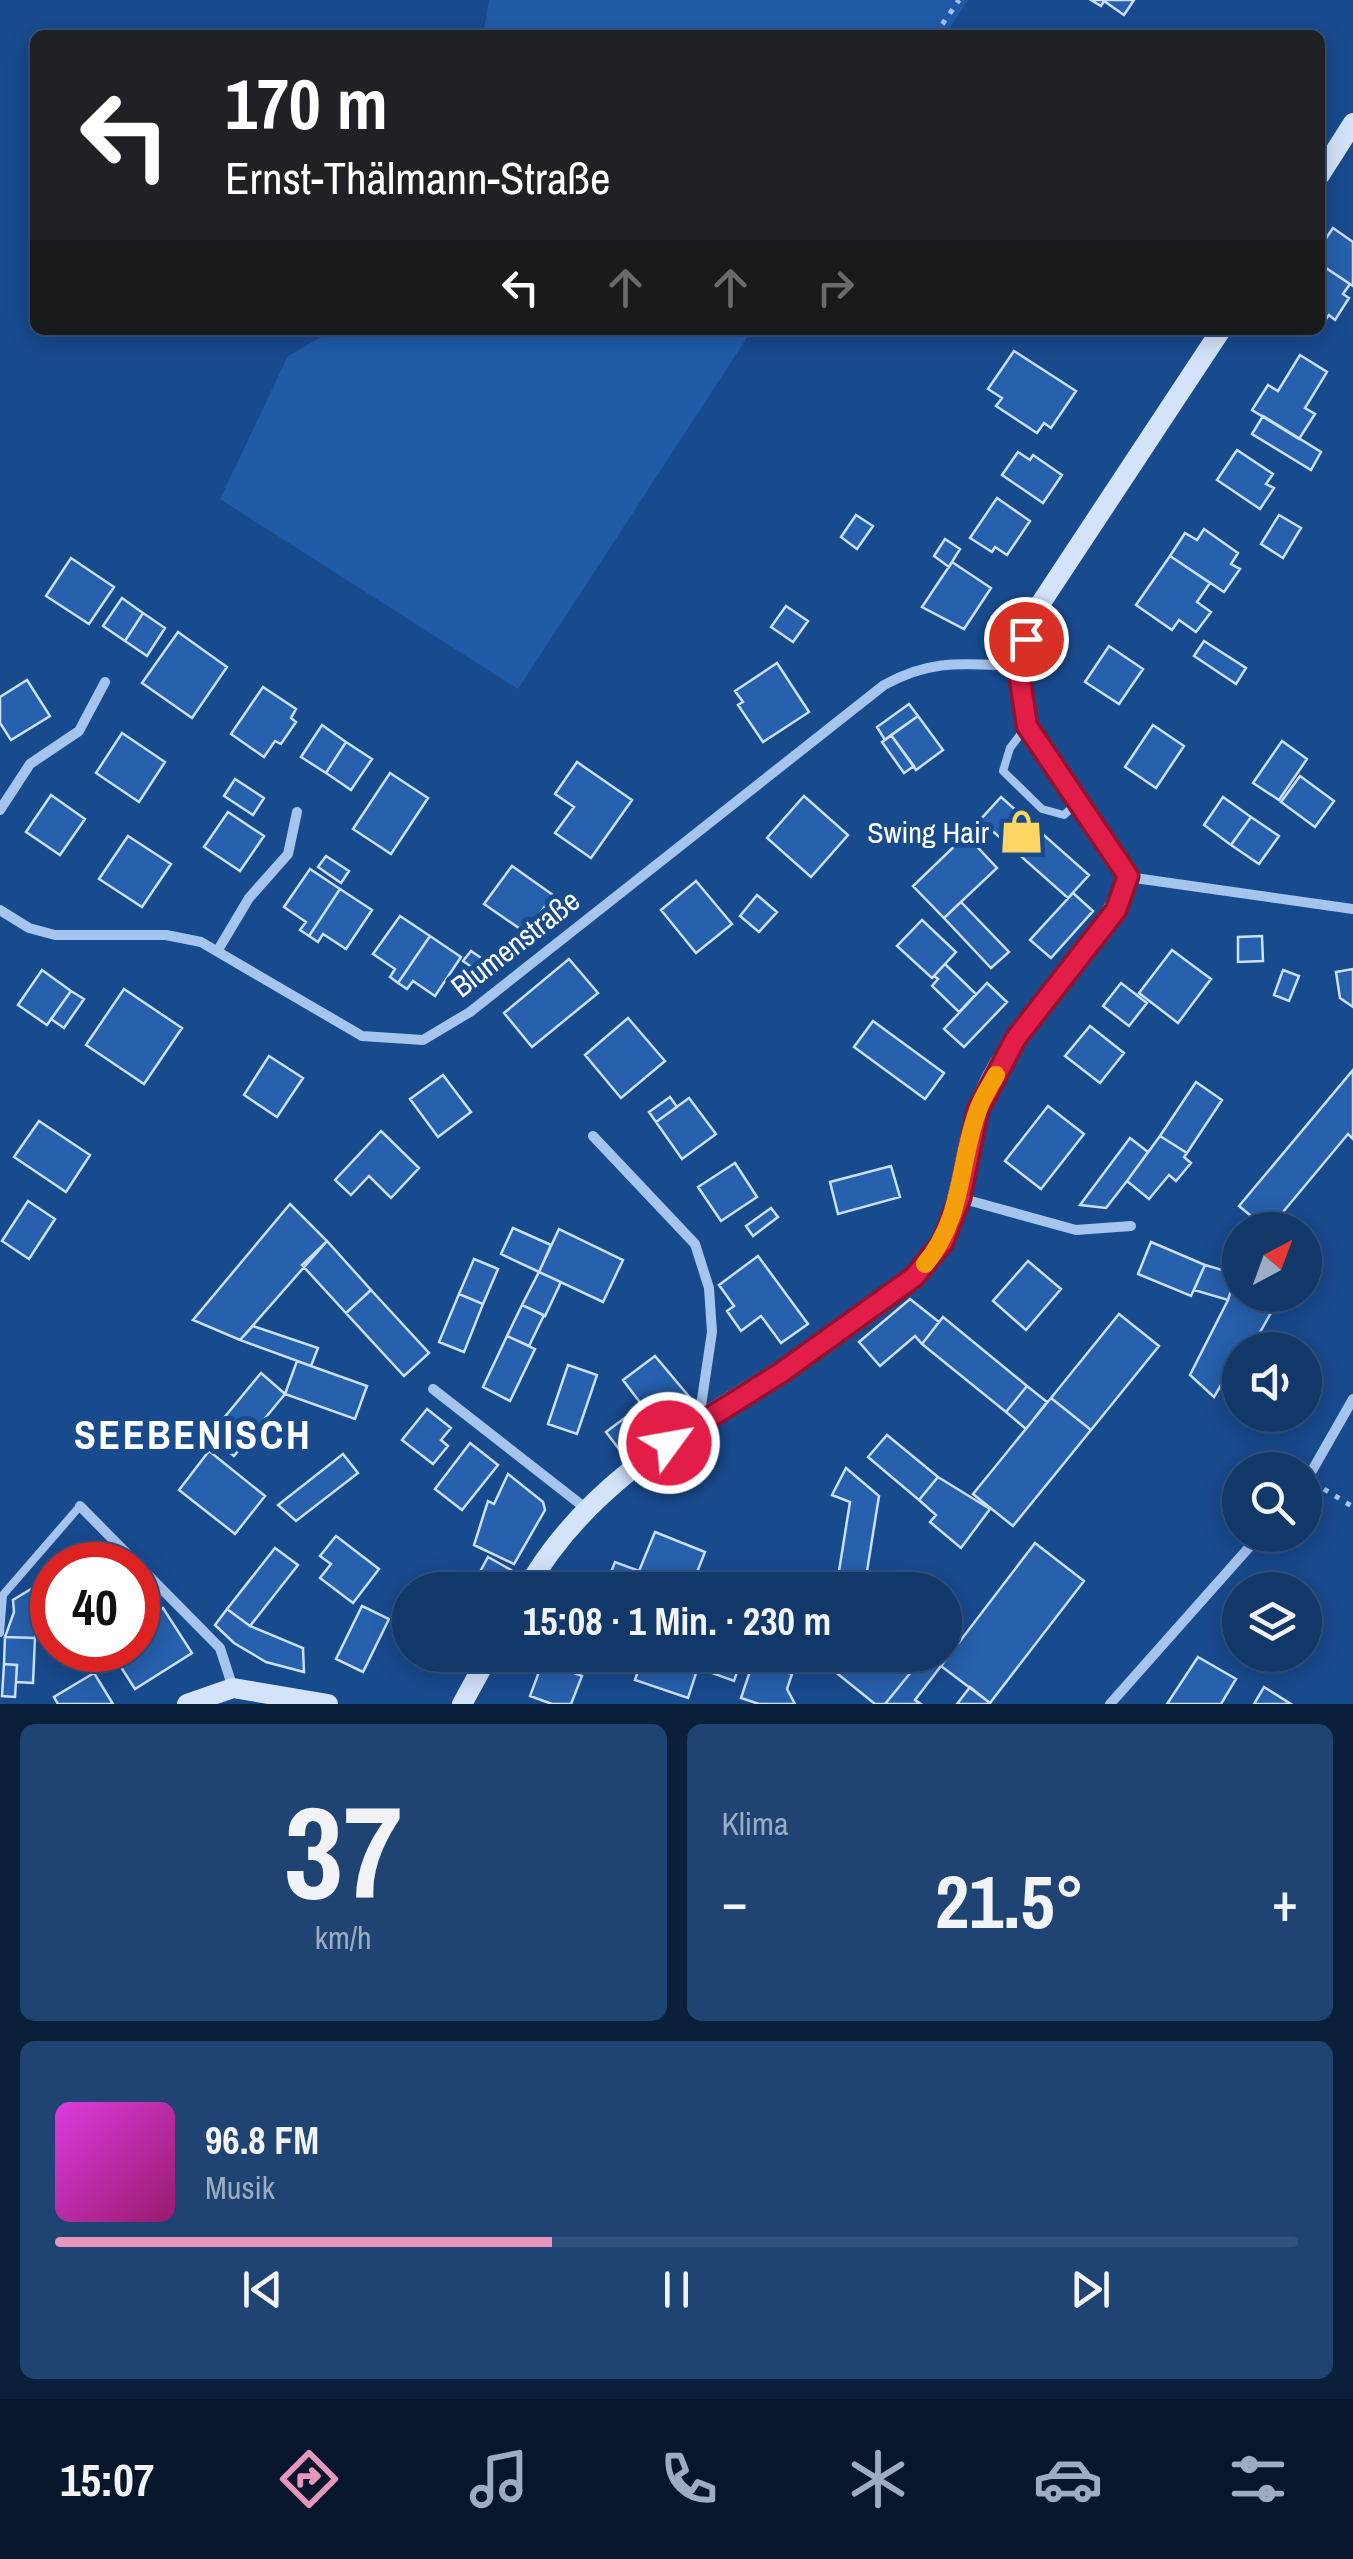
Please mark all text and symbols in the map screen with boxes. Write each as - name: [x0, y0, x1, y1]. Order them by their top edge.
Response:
- text: 170 m: [225, 57, 388, 151]
- icon: left: [60, 70, 190, 200]
- text: Ernst-Thälmann-Straße: [225, 147, 611, 208]
- icon: left: [493, 260, 548, 315]
- icon: ahead: [598, 260, 653, 315]
- icon: ahead: [703, 260, 758, 315]
- icon: right: [808, 260, 863, 315]
- pin: [984, 597, 1069, 682]
- icon: arrive: [999, 612, 1054, 667]
- shop icon: Swing Hair: [998, 808, 1046, 856]
- place label: Swing Hair: [867, 812, 990, 852]
- street label: Blumenstraße: [442, 880, 588, 1006]
- north arrow: [1222, 1212, 1322, 1312]
- map controls: [1222, 1212, 1322, 1672]
- button: sound: [1222, 1332, 1322, 1432]
- position arrow: [617, 1391, 721, 1495]
- district label: SEEBENISCH: [74, 1408, 312, 1461]
- button: search: [1222, 1452, 1322, 1552]
- speed limit sign: 40: [30, 1542, 160, 1672]
- button: layers: [1222, 1572, 1322, 1672]
- text: 15:08 · 1 Min. · 230 m: [523, 1596, 831, 1647]
- text: 37: [284, 1763, 403, 1939]
- text: Klima: [722, 1802, 789, 1845]
- text: 21.5°: [935, 1850, 1085, 1951]
- text: −: [722, 1864, 748, 1938]
- text: +: [1272, 1864, 1298, 1938]
- text: km/h: [315, 1916, 372, 1959]
- text: 96.8 FM: [205, 2115, 319, 2166]
- text: Musik: [205, 2166, 275, 2209]
- icon: previous: [235, 2262, 290, 2317]
- icon: pause: [649, 2262, 704, 2317]
- icon: next: [1063, 2262, 1118, 2317]
- icon: directions: [274, 2444, 344, 2514]
- icon: music: [464, 2444, 534, 2514]
- icon: phone: [654, 2444, 724, 2514]
- icon: climate: [843, 2444, 913, 2514]
- icon: car: [1033, 2444, 1103, 2514]
- icon: filters: [1223, 2444, 1293, 2514]
- text: 15:07: [60, 2449, 154, 2510]

